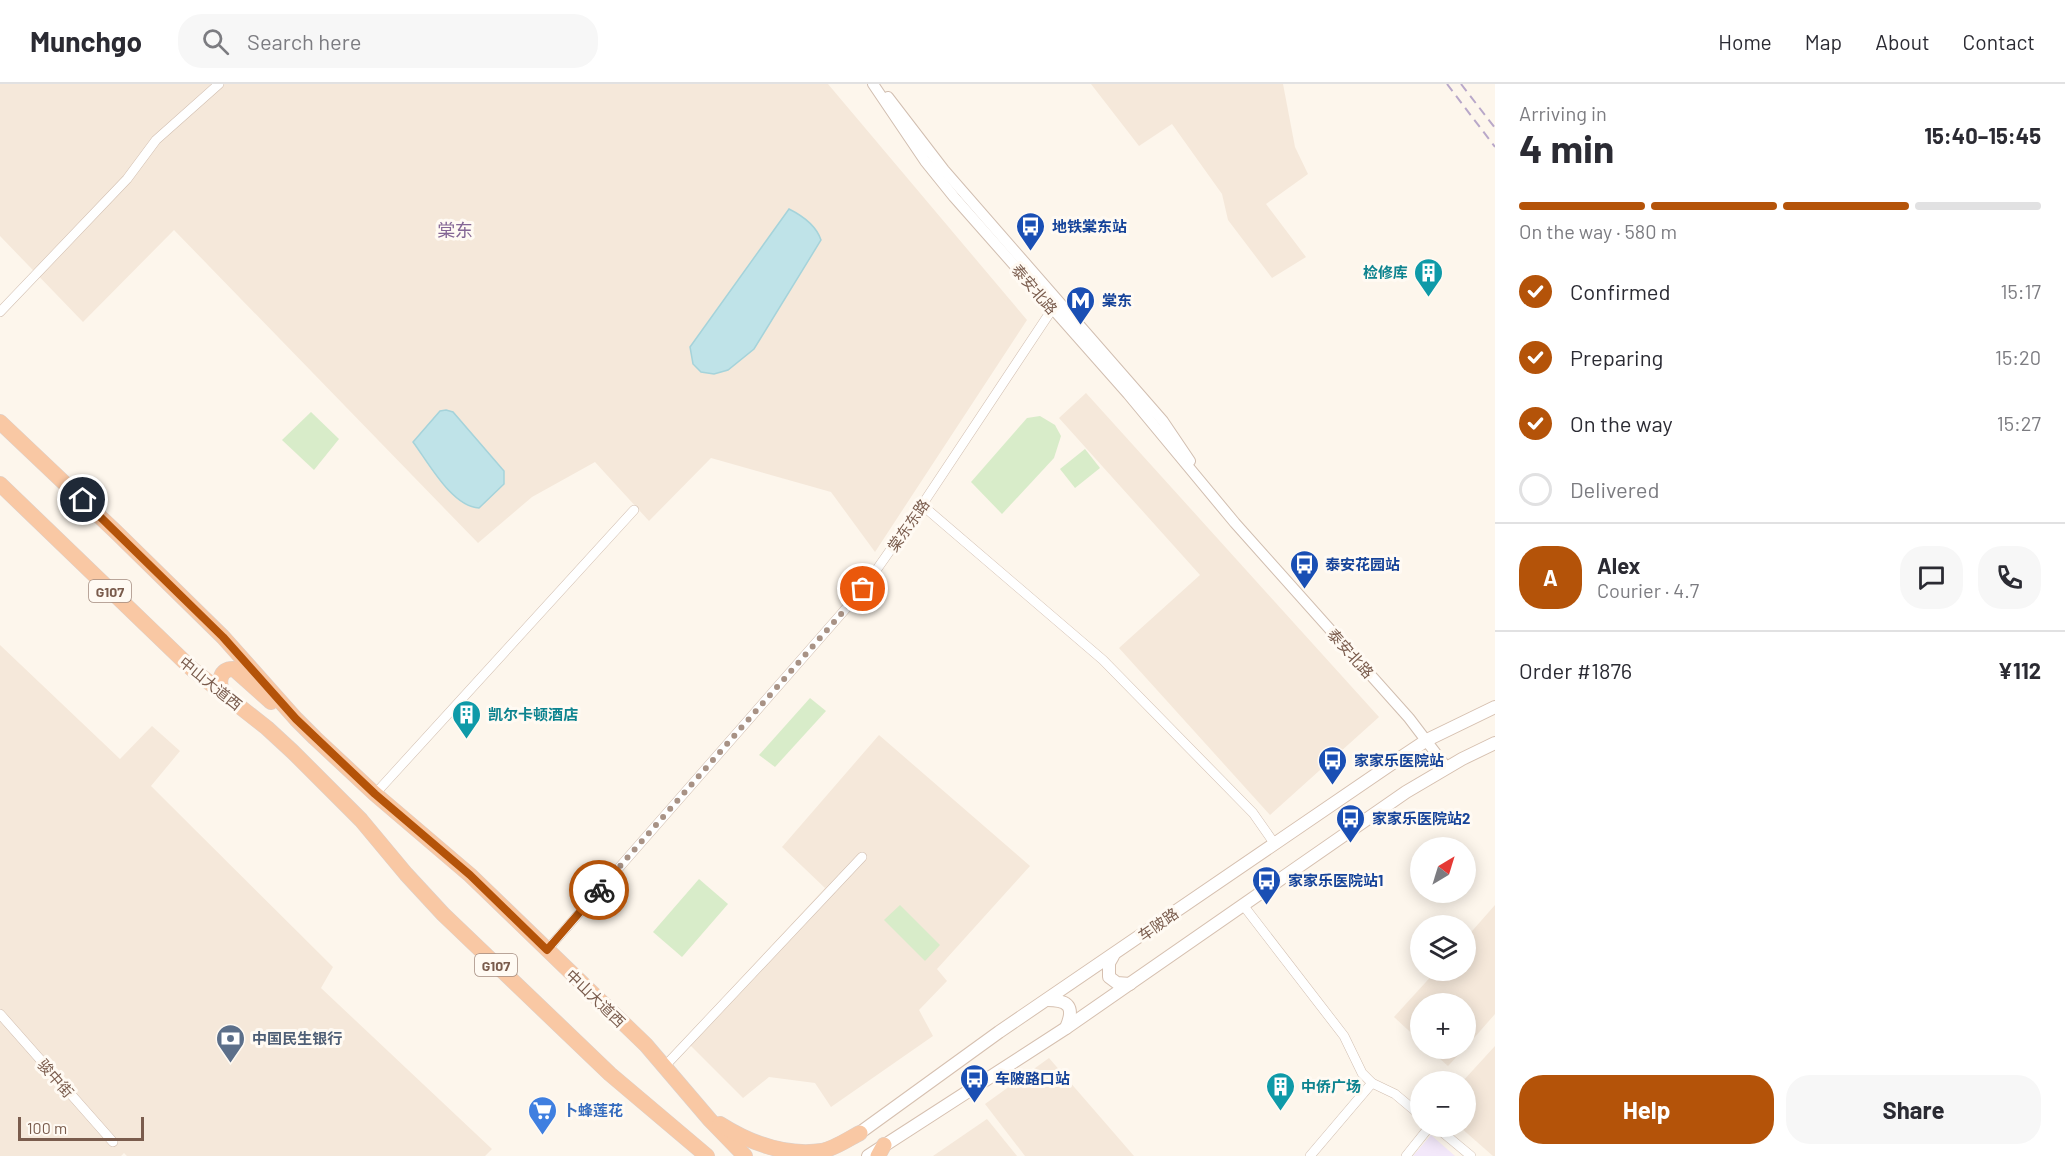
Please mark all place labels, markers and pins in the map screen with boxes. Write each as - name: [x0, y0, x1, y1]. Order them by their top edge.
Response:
- bus stop icon: 地铁棠东站: [1015, 210, 1047, 252]
- place label: 地铁棠东站: [1052, 217, 1127, 235]
- building icon: 检修库: [1413, 256, 1445, 298]
- place label: 检修库: [1363, 263, 1408, 281]
- metro station icon: 棠东: [1065, 284, 1097, 326]
- place label: 棠东: [1102, 291, 1132, 309]
- pin: [57, 474, 108, 525]
- bus stop icon: 泰安花园站: [1288, 548, 1320, 590]
- place label: 泰安花园站: [1325, 555, 1400, 573]
- pin: [837, 563, 888, 614]
- building icon: 凯尔卡顿酒店: [451, 698, 483, 740]
- place label: 凯尔卡顿酒店: [488, 705, 578, 723]
- bus stop icon: 家家乐医院站: [1317, 744, 1349, 786]
- place label: 家家乐医院站: [1354, 751, 1444, 769]
- bus stop icon: 家家乐医院站2: [1335, 802, 1367, 844]
- place label: 家家乐医院站2: [1372, 809, 1470, 827]
- bus stop icon: 家家乐医院站1: [1251, 864, 1283, 906]
- place label: 家家乐医院站1: [1288, 871, 1383, 889]
- bank icon: 中国民生银行: [215, 1022, 247, 1064]
- place label: 中国民生银行: [252, 1029, 342, 1047]
- bus stop icon: 车陂路口站: [958, 1062, 990, 1104]
- place label: 车陂路口站: [995, 1069, 1070, 1087]
- building icon: 中侨广场: [1264, 1070, 1296, 1112]
- place label: 中侨广场: [1301, 1077, 1361, 1095]
- supermarket icon: 卜蜂莲花: [526, 1094, 558, 1136]
- place label: 卜蜂莲花: [563, 1101, 623, 1119]

